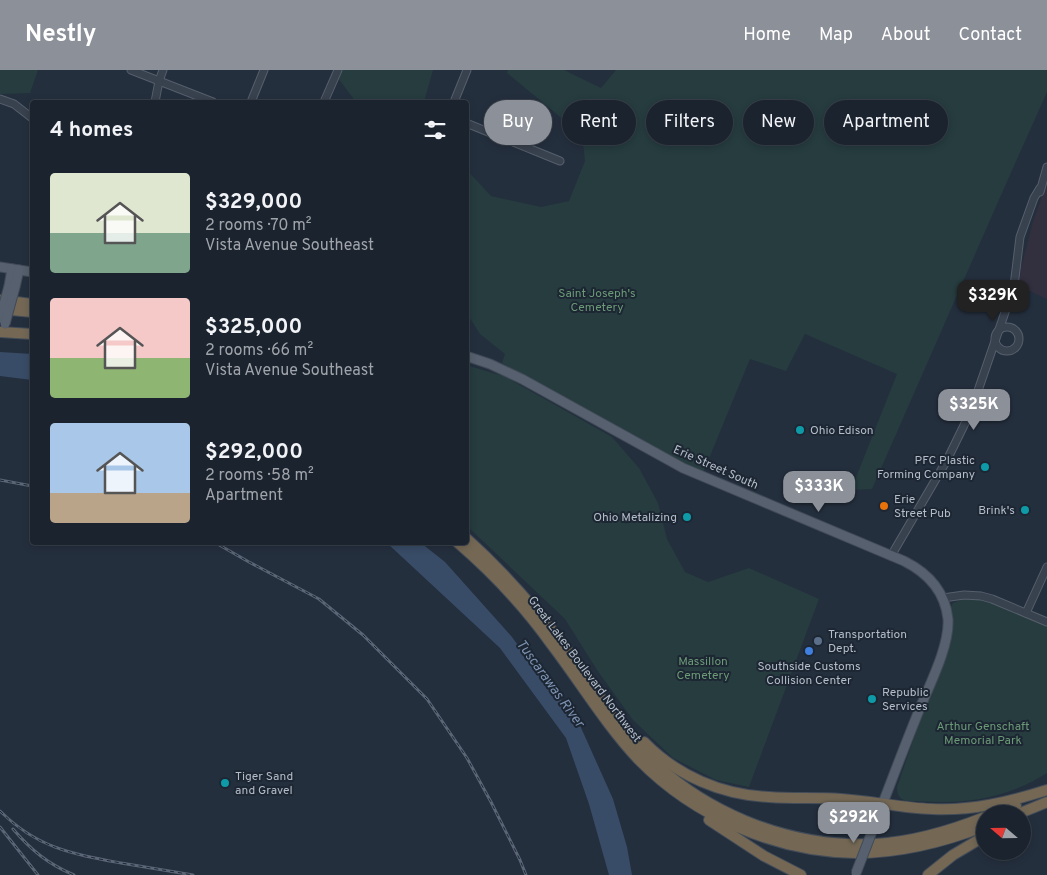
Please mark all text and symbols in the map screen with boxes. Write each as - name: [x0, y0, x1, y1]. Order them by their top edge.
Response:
- text: Nestly: [25, 20, 96, 50]
- text: Home: [743, 24, 791, 47]
- text: Map: [819, 24, 853, 47]
- text: About: [881, 24, 930, 47]
- text: Contact: [958, 24, 1022, 47]
- chip: Buy: [484, 100, 552, 145]
- chip: Rent: [562, 100, 636, 145]
- chip: Filters: [646, 100, 733, 145]
- chip: New: [743, 100, 814, 145]
- chip: Apartment: [824, 100, 948, 145]
- icon: filters: [421, 116, 449, 144]
- text: 4 homes: [50, 117, 133, 144]
- text: $329,000: [205, 189, 302, 216]
- icon: home: [90, 193, 150, 253]
- text: 2 rooms · 70 m²: [205, 216, 312, 236]
- text: Vista Avenue Southeast: [205, 236, 374, 256]
- pin: $329K: [958, 280, 1028, 322]
- park label: Saint Joseph's Cemetery: [558, 286, 636, 316]
- text: $329K: [968, 286, 1018, 306]
- text: $325,000: [205, 314, 302, 341]
- icon: home: [90, 318, 150, 378]
- text: 2 rooms · 66 m²: [205, 341, 313, 361]
- text: Vista Avenue Southeast: [205, 361, 374, 381]
- pin: $325K: [939, 388, 1009, 431]
- text: $325K: [949, 395, 999, 415]
- place label: Ohio Edison: [810, 423, 874, 439]
- marker: Ohio Edison: [794, 424, 806, 436]
- text: $292,000: [205, 439, 303, 466]
- street label: Erie Street South: [671, 442, 761, 494]
- icon: home: [90, 443, 150, 503]
- place label: PFC Plastic Forming Company: [877, 453, 975, 483]
- marker: PFC Plastic Forming Company: [979, 461, 991, 473]
- text: 2 rooms · 58 m²: [205, 466, 314, 486]
- pin: $333K: [784, 470, 854, 513]
- text: $333K: [794, 477, 844, 497]
- text: Apartment: [205, 486, 283, 506]
- place label: Erie Street Pub: [894, 492, 951, 522]
- marker: Erie Street Pub: [878, 500, 890, 512]
- place label: Brink's: [978, 503, 1015, 519]
- marker: Brink's: [1019, 504, 1031, 516]
- place label: Ohio Metalizing: [593, 510, 677, 526]
- marker: Ohio Metalizing: [681, 511, 693, 523]
- street label: Great Lakes Boulevard Northwest: [524, 593, 645, 746]
- place label: Transportation Dept.: [828, 627, 907, 657]
- marker: Transportation Dept.: [812, 635, 824, 647]
- water label: Tuscarawas River: [512, 636, 588, 733]
- marker: Southside Customs Collision Center: [803, 645, 815, 657]
- park label: Massillon Cemetery: [676, 654, 730, 684]
- place label: Southside Customs Collision Center: [757, 659, 861, 689]
- place label: Republic Services: [882, 685, 929, 715]
- marker: Republic Services: [866, 693, 878, 705]
- park label: Arthur Genschaft Memorial Park: [936, 719, 1030, 749]
- place label: Tiger Sand and Gravel: [235, 769, 293, 799]
- marker: Tiger Sand and Gravel: [219, 777, 231, 789]
- pin: $292K: [819, 802, 889, 844]
- north arrow: [976, 805, 1031, 860]
- map controls: [976, 805, 1031, 860]
- text: $292K: [829, 808, 879, 828]

